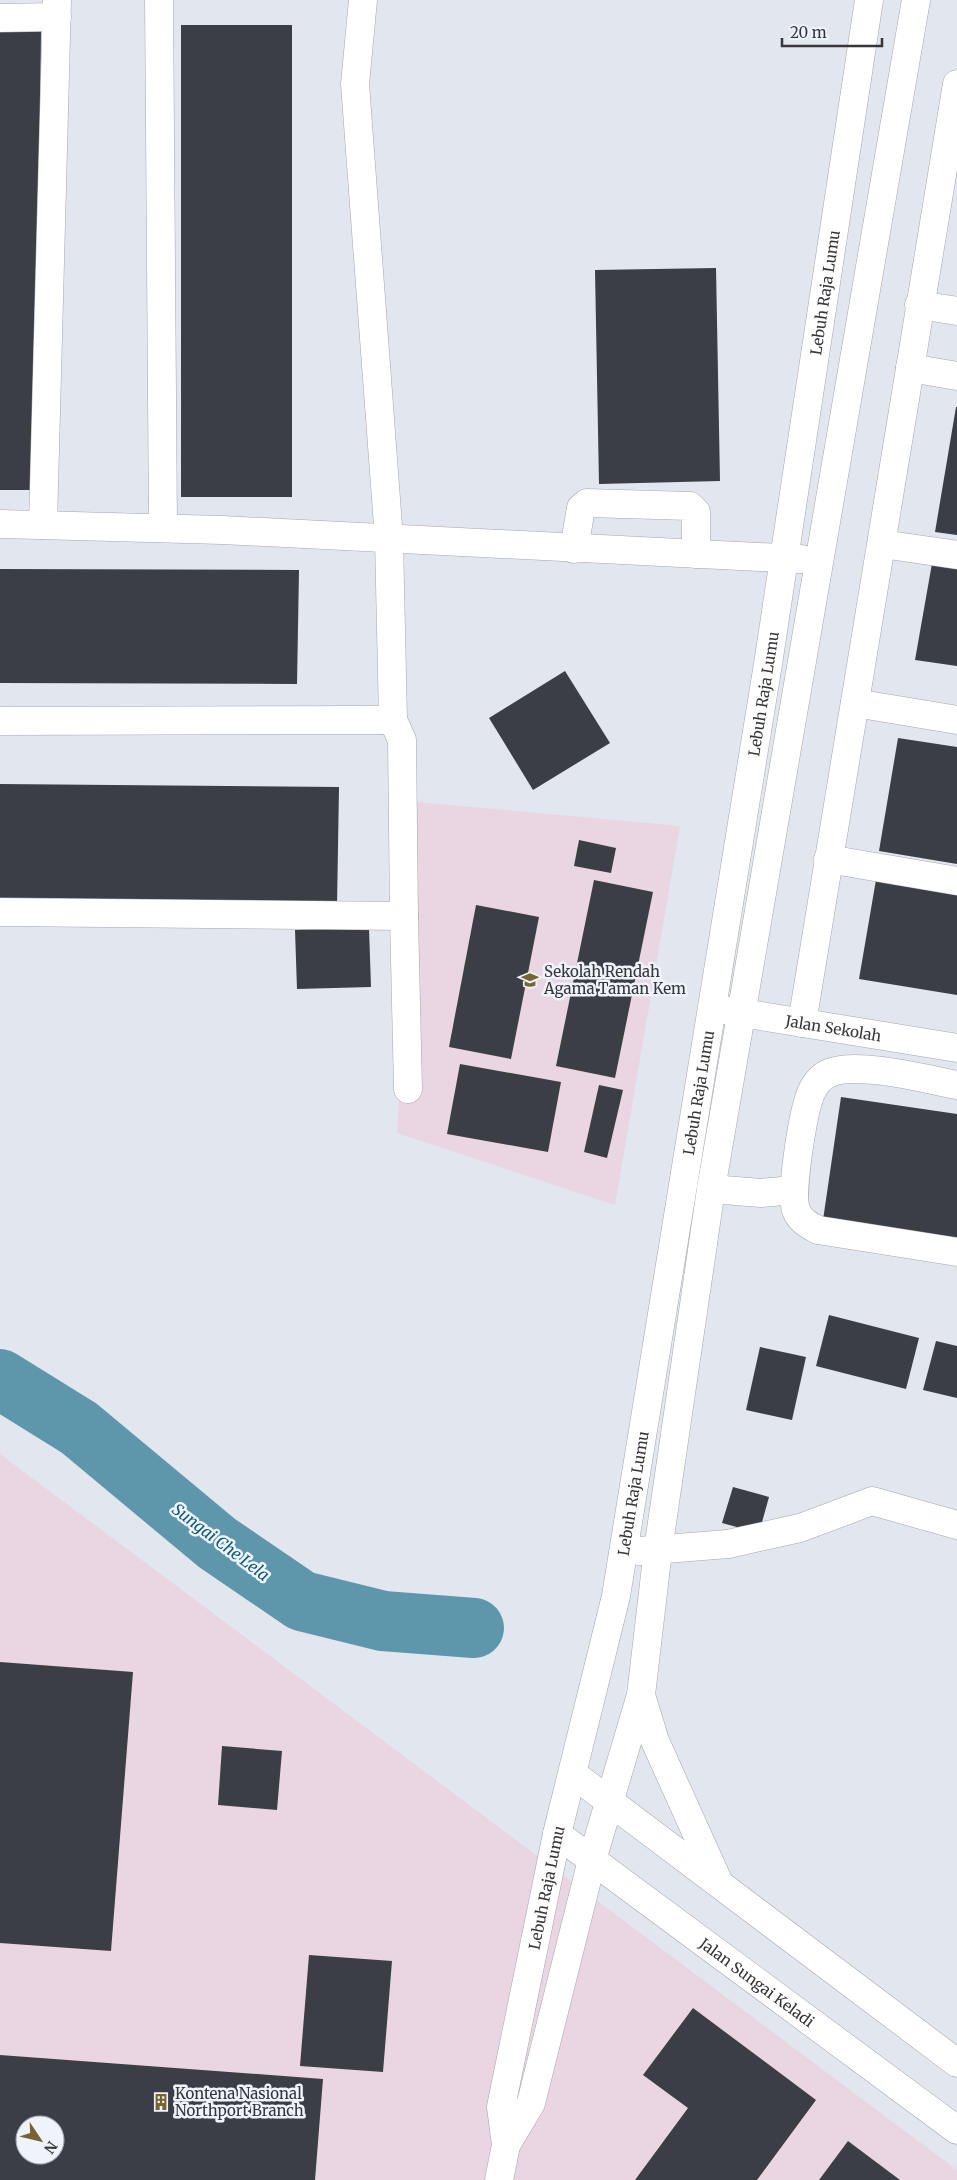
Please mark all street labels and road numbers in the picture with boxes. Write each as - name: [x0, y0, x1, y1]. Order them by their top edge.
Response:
- street label: Lebuh Raja Lumu: [806, 229, 843, 356]
- street label: Lebuh Raja Lumu: [744, 630, 782, 758]
- street label: Jalan Sekolah: [783, 1011, 883, 1045]
- street label: Lebuh Raja Lumu: [679, 1029, 718, 1156]
- street label: Lebuh Raja Lumu: [613, 1430, 652, 1557]
- street label: Lebuh Raja Lumu: [524, 1824, 568, 1951]
- street label: Jalan Sungai Keladi: [695, 1933, 818, 2031]

